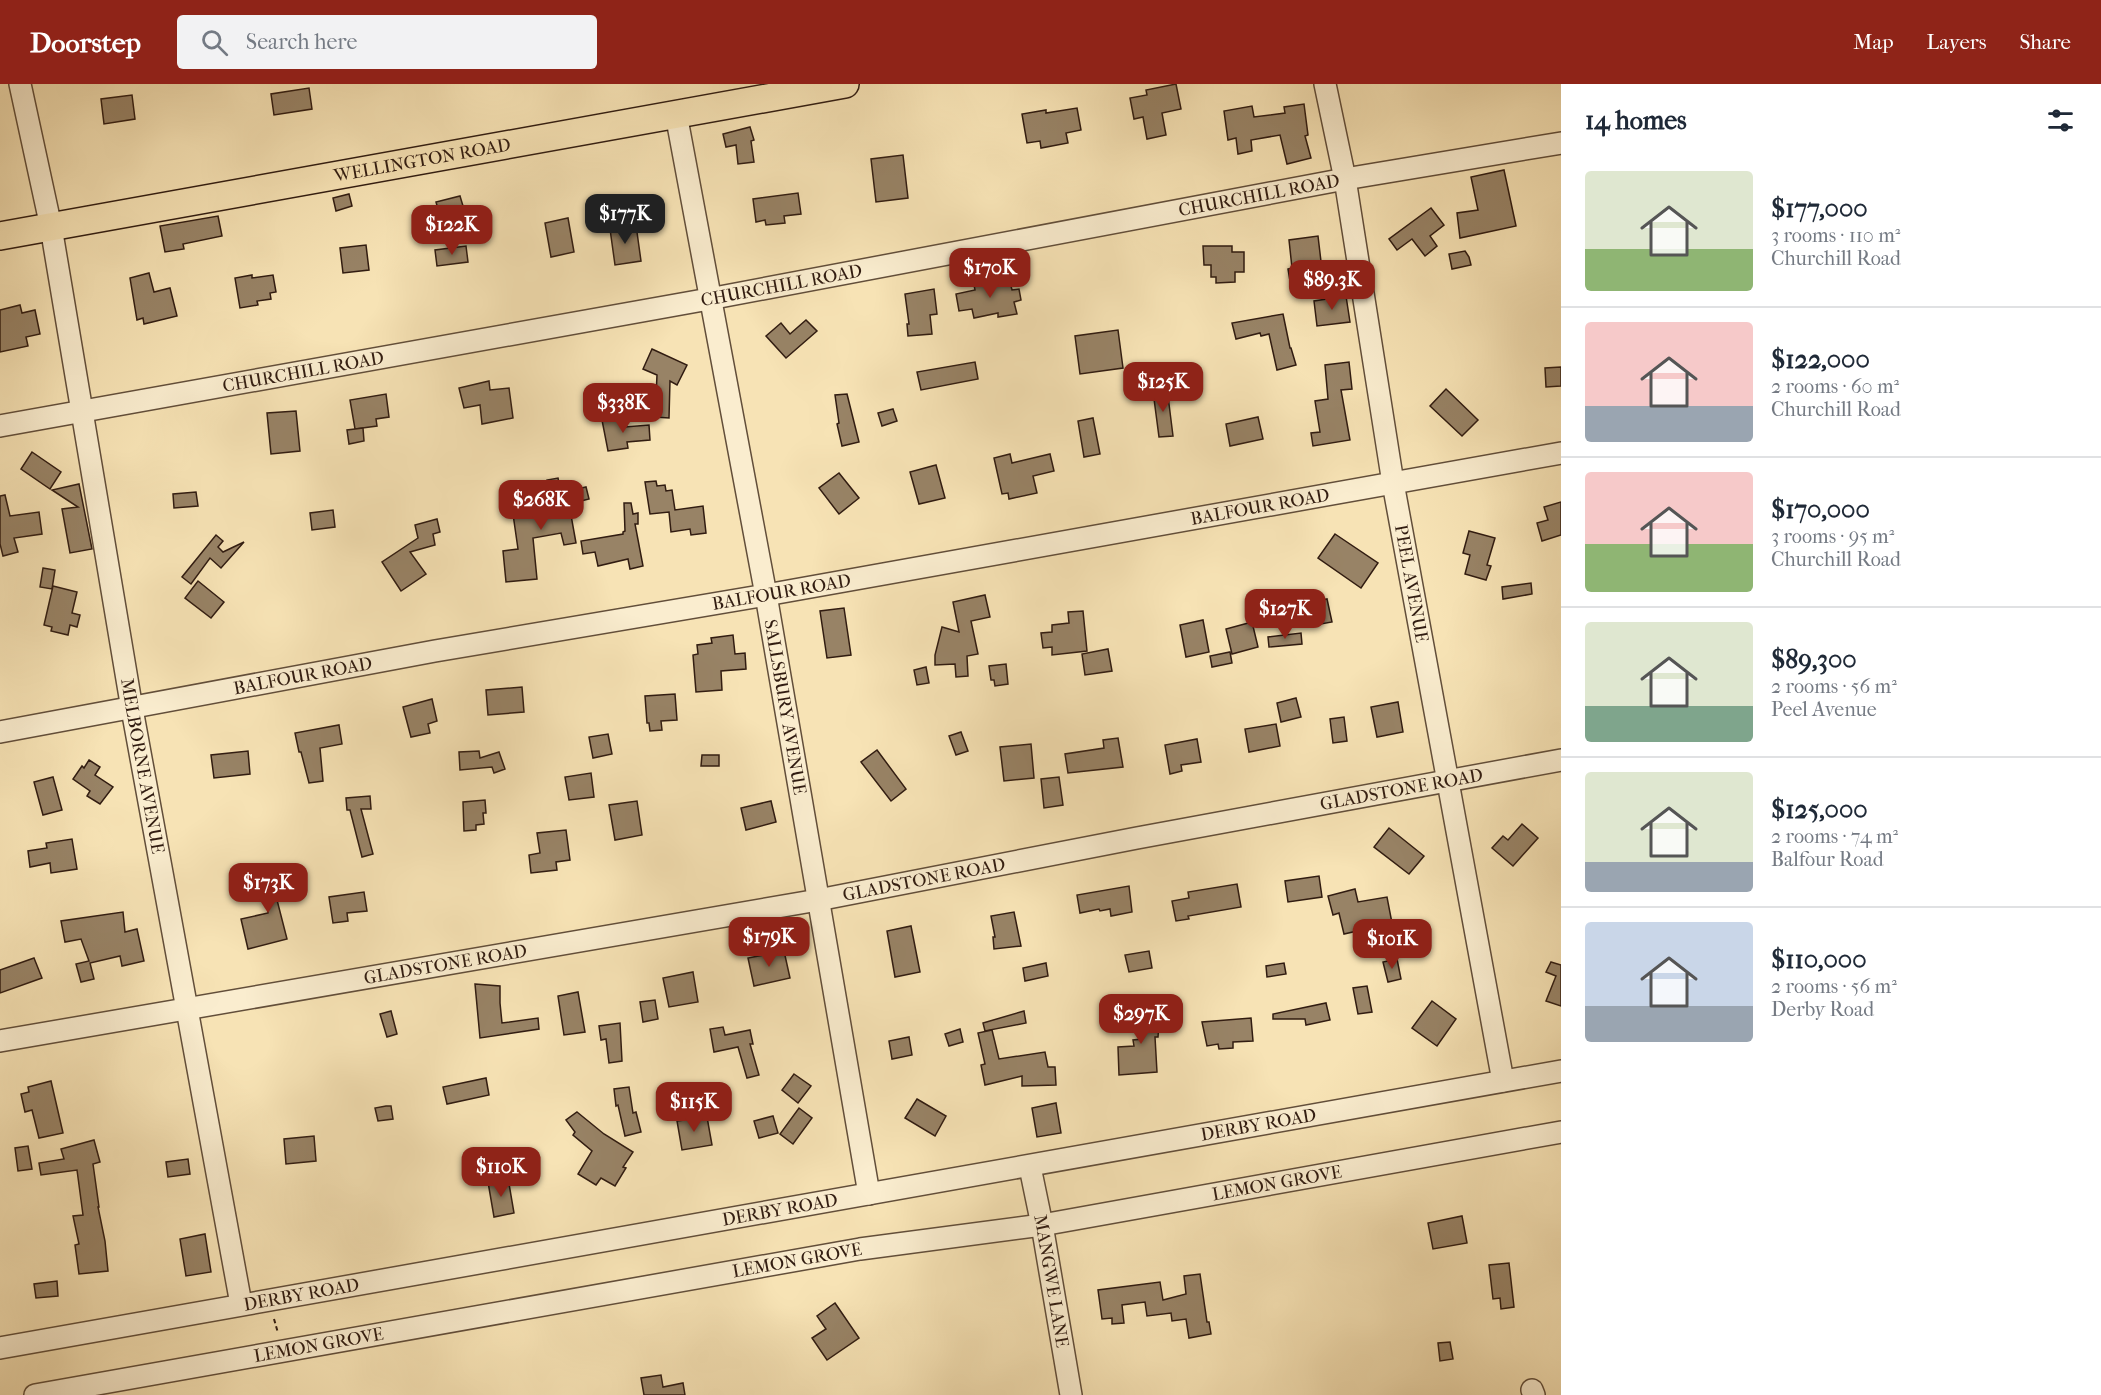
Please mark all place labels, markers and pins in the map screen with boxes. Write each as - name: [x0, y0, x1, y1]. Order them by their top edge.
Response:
- pin: $177K: [583, 194, 667, 245]
- pin: $122K: [410, 205, 494, 256]
- pin: $170K: [948, 248, 1032, 299]
- pin: $89.3K: [1283, 260, 1381, 311]
- pin: $125K: [1121, 362, 1205, 413]
- pin: $338K: [581, 383, 665, 434]
- pin: $268K: [499, 480, 583, 531]
- pin: $127K: [1243, 589, 1327, 640]
- pin: $173K: [226, 863, 310, 914]
- pin: $179K: [727, 917, 811, 968]
- pin: $101K: [1350, 919, 1434, 970]
- pin: $297K: [1099, 994, 1183, 1045]
- pin: $115K: [652, 1082, 736, 1133]
- pin: $110K: [459, 1147, 543, 1198]

